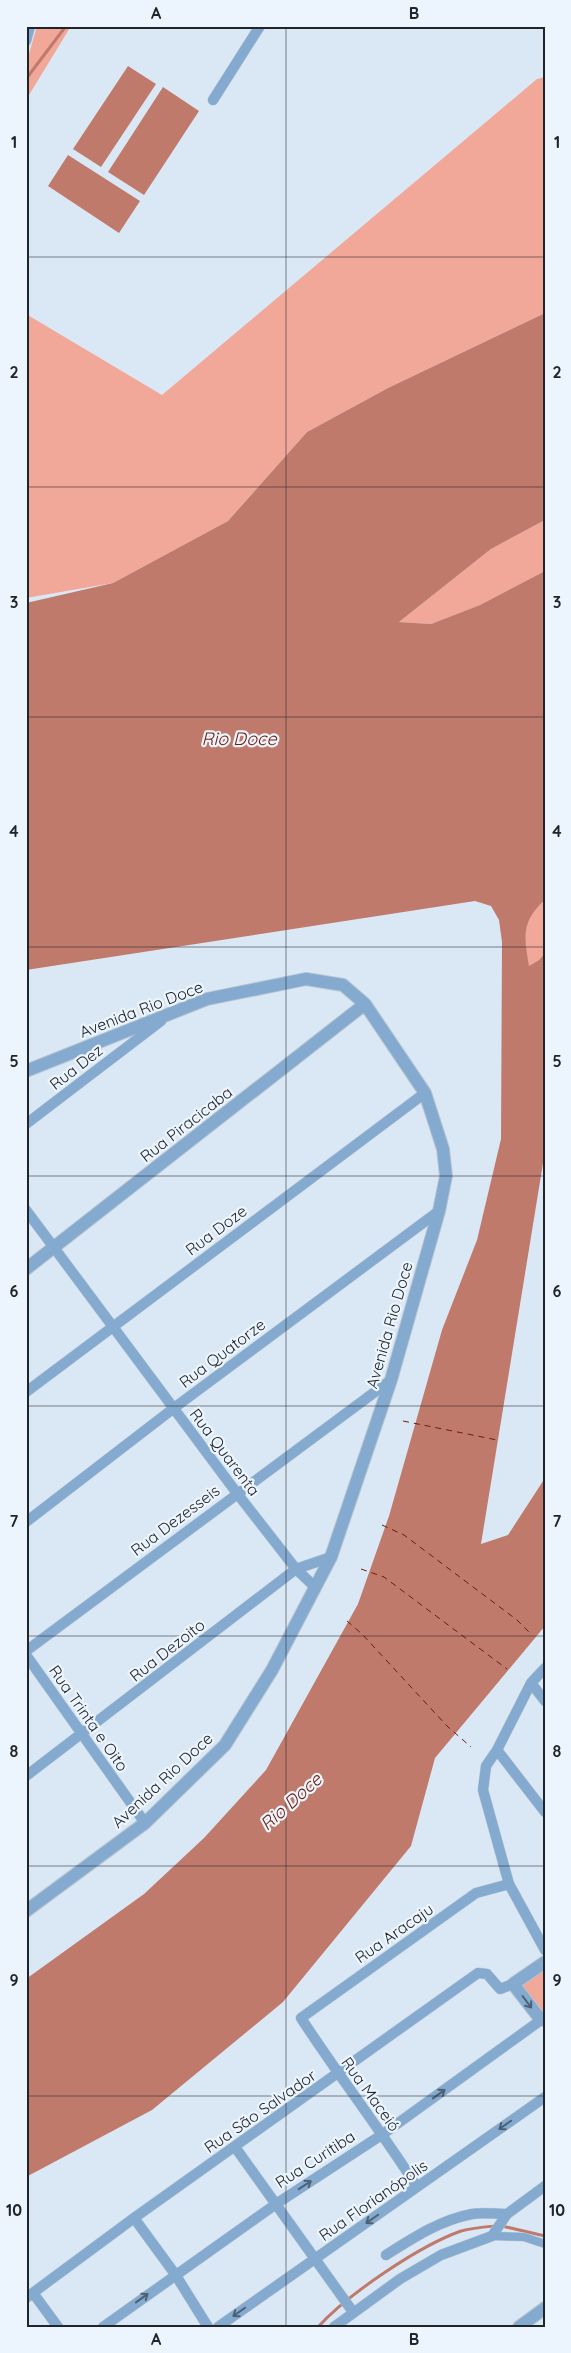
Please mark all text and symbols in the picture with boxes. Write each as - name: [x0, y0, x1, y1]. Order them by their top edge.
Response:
- text: A: [151, 3, 162, 23]
- text: B: [409, 3, 419, 23]
- text: 1: [11, 132, 17, 152]
- text: 1: [554, 132, 560, 152]
- text: 2: [9, 362, 19, 382]
- text: 2: [552, 362, 562, 382]
- text: 3: [10, 592, 18, 612]
- text: 3: [553, 592, 561, 612]
- water label: Rio Doce: [201, 727, 277, 750]
- text: 4: [9, 821, 19, 841]
- text: 4: [552, 821, 562, 841]
- street label: Avenida Rio Doce: [76, 976, 206, 1042]
- street label: Rua Dez: [45, 1040, 107, 1094]
- text: 5: [9, 1051, 19, 1071]
- text: 5: [552, 1051, 562, 1071]
- street label: Rua Piracicaba: [136, 1082, 236, 1166]
- street label: Rua Doze: [181, 1201, 251, 1259]
- street label: Avenida Rio Doce: [361, 1259, 417, 1391]
- text: 6: [10, 1281, 19, 1301]
- text: 6: [553, 1281, 562, 1301]
- street label: Rua Quatorze: [175, 1314, 269, 1392]
- street label: Rua Quarenta: [186, 1404, 264, 1500]
- street label: Rua Dezesseis: [127, 1480, 223, 1560]
- text: 7: [10, 1511, 19, 1531]
- text: 7: [553, 1511, 562, 1531]
- street label: Rua Dezoito: [125, 1614, 209, 1686]
- street label: Rua Trinta e Oito: [45, 1661, 133, 1775]
- street label: Avenida Rio Doce: [107, 1728, 217, 1832]
- text: 8: [10, 1741, 19, 1761]
- text: 8: [553, 1741, 562, 1761]
- water label: Rio Doce: [255, 1767, 327, 1835]
- street label: Rua Aracaju: [351, 1899, 437, 1967]
- text: 9: [9, 1970, 19, 1990]
- text: 9: [552, 1970, 562, 1990]
- one-way arrow: [522, 1995, 532, 2009]
- street label: Rua Maceió: [337, 2053, 405, 2135]
- street label: Rua São Salvador: [200, 2065, 320, 2157]
- one-way arrow: [432, 2088, 445, 2099]
- one-way arrow: [498, 2120, 512, 2130]
- street label: Rua Curitiba: [271, 2126, 359, 2192]
- street label: Rua Florianópolis: [315, 2155, 431, 2245]
- one-way arrow: [297, 2180, 311, 2190]
- text: 10: [6, 2200, 22, 2220]
- text: 10: [549, 2200, 565, 2220]
- one-way arrow: [365, 2214, 379, 2224]
- one-way arrow: [135, 2293, 149, 2303]
- one-way arrow: [232, 2307, 246, 2317]
- text: A: [151, 2329, 162, 2349]
- text: B: [409, 2329, 419, 2349]

